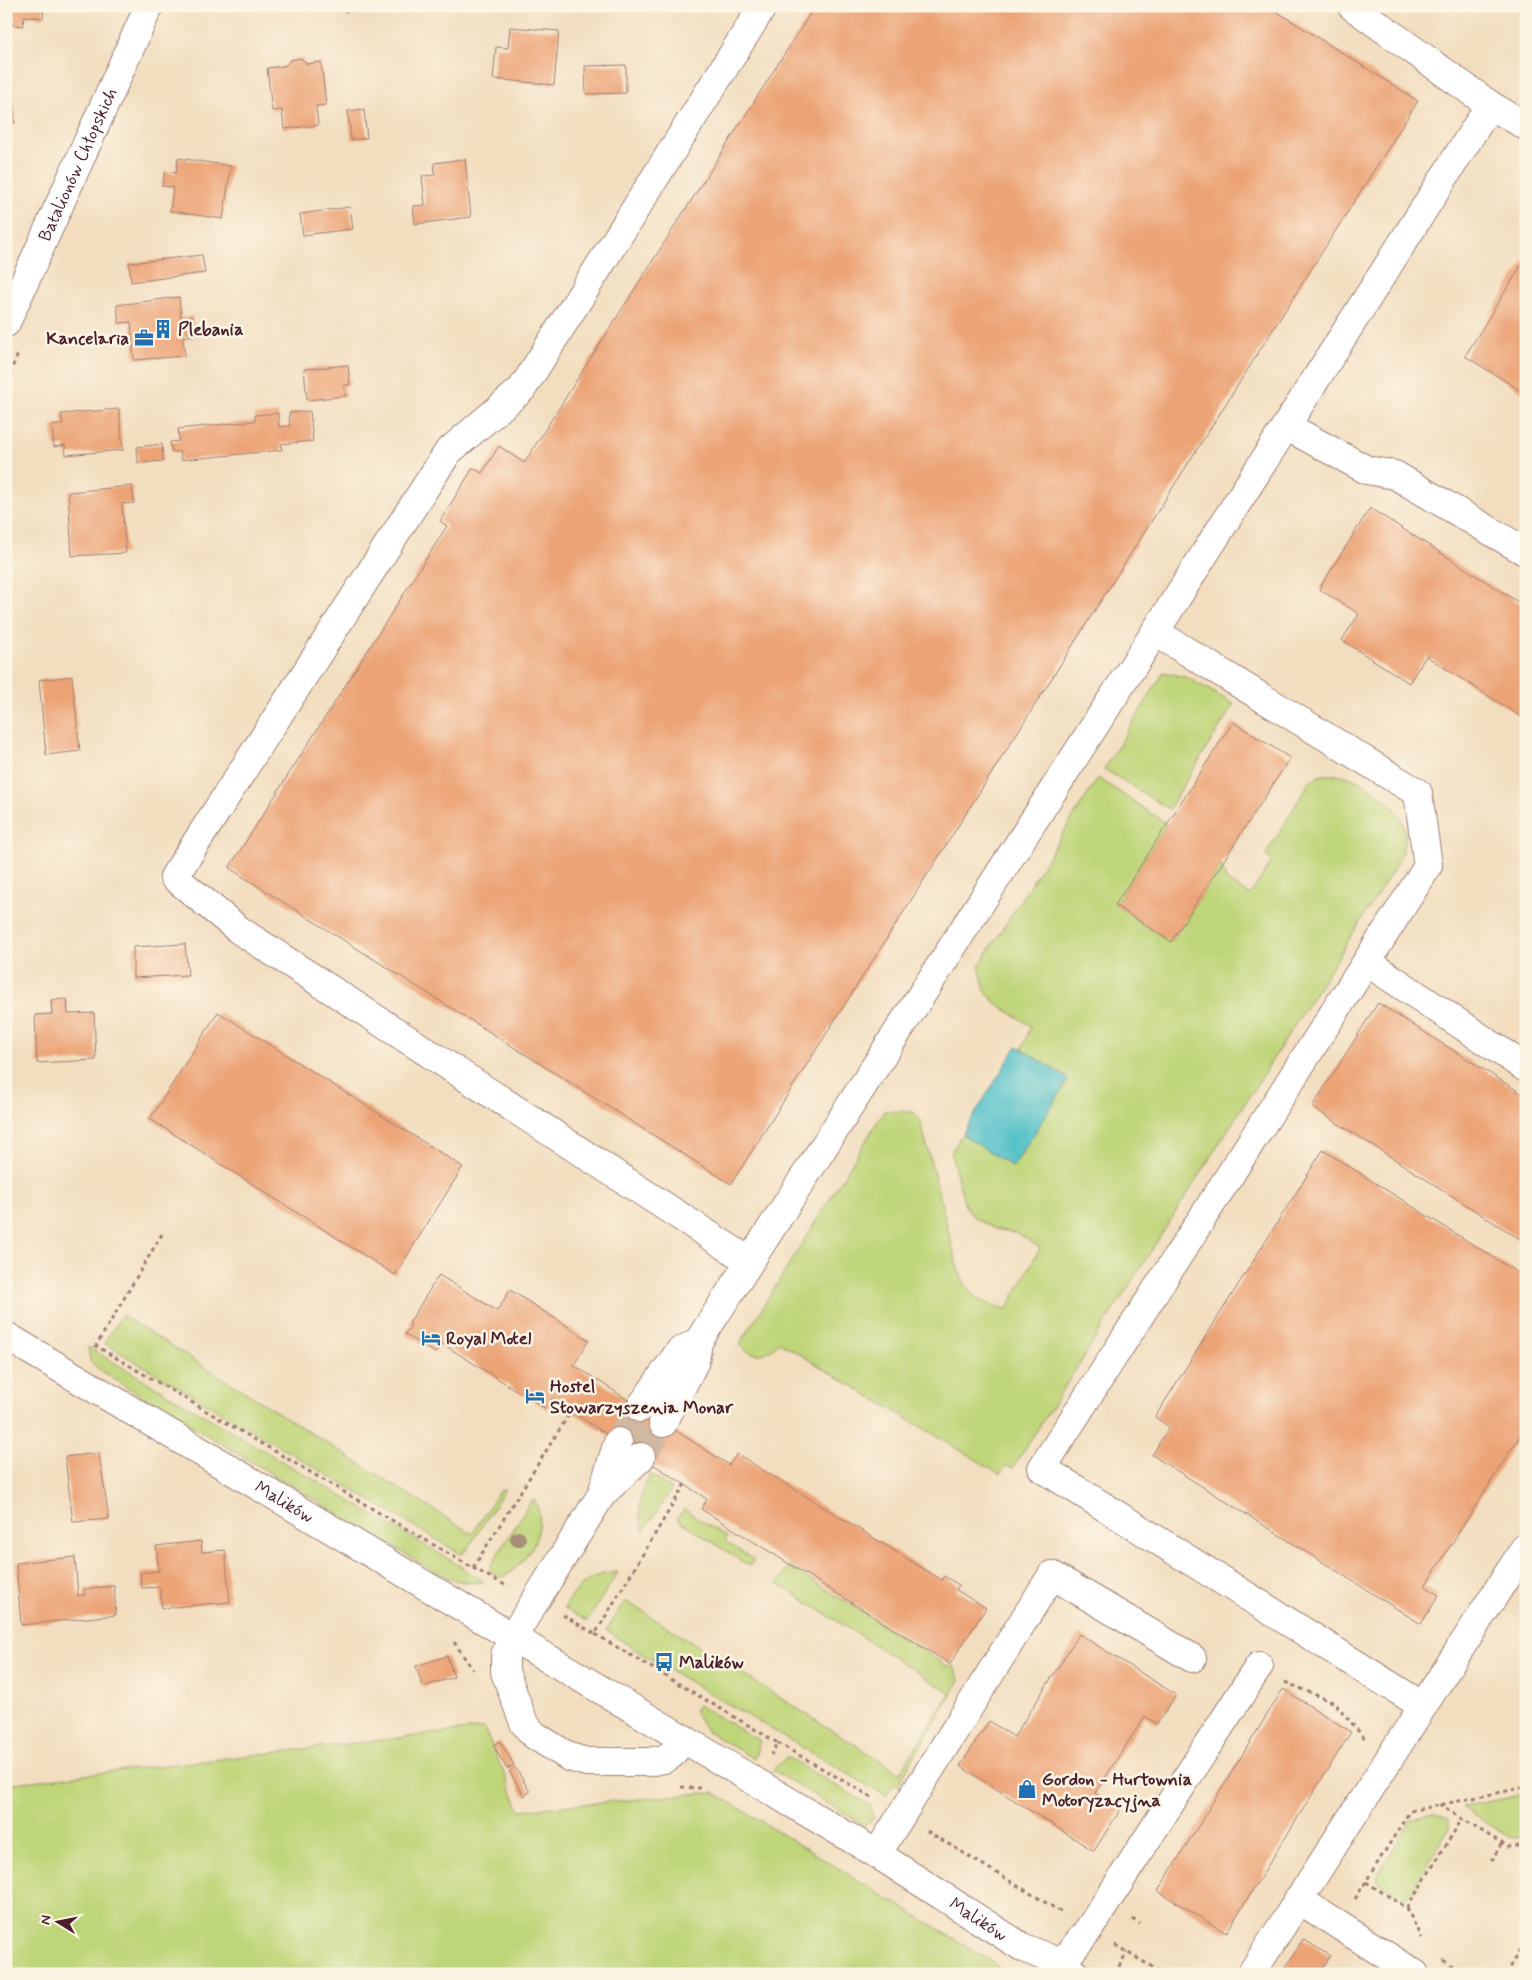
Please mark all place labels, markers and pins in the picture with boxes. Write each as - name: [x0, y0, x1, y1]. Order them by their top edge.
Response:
- building icon: Plebania: [152, 318, 174, 340]
- place label: Plebania: [178, 318, 244, 342]
- place label: Kancelaria: [46, 327, 129, 351]
- office icon: Kancelaria: [133, 327, 155, 349]
- hotel icon: Royal Motel: [420, 1327, 442, 1349]
- place label: Royal Motel: [446, 1327, 532, 1351]
- place label: Hostel Stowarzyszenia Monar: [550, 1375, 734, 1420]
- hotel icon: Hostel Stowarzyszenia Monar: [524, 1385, 546, 1407]
- bus stop icon: Malików: [653, 1651, 675, 1673]
- place label: Malików: [679, 1651, 744, 1675]
- place label: Gordon - Hurtownia Motoryzacyjna: [1042, 1768, 1192, 1813]
- shop icon: Gordon - Hurtownia Motoryzacyjna: [1016, 1778, 1038, 1800]

